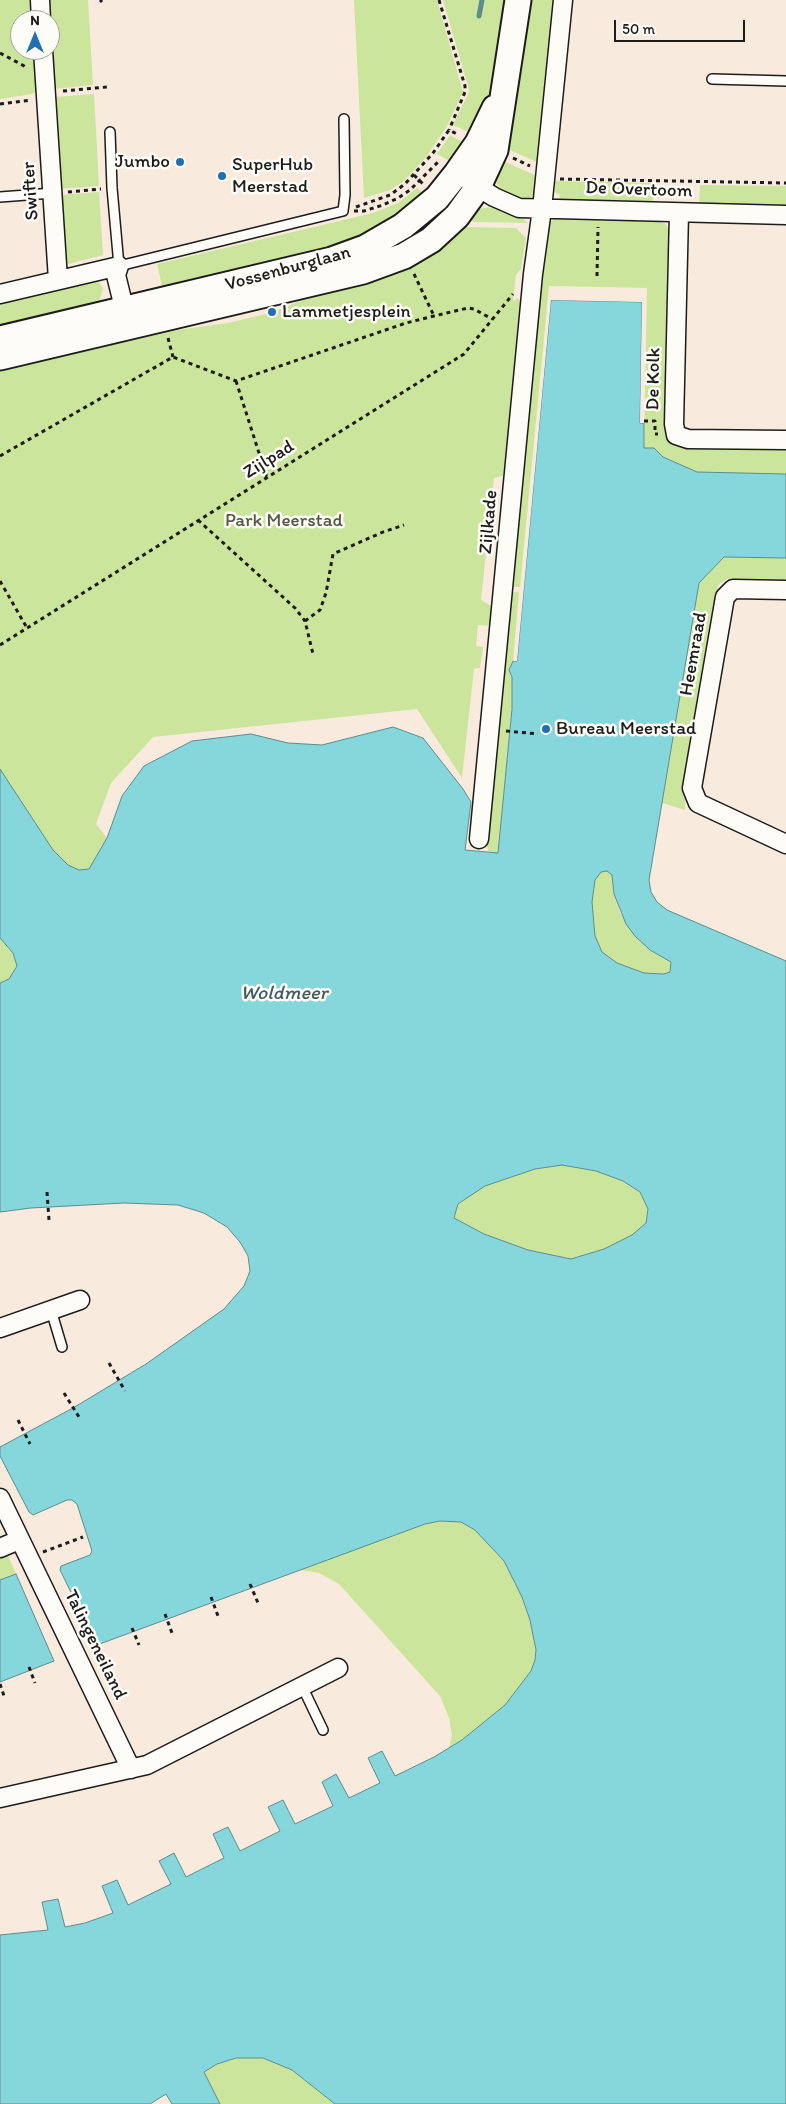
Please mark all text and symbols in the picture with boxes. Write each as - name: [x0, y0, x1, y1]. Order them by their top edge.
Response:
- north arrow: [10, 10, 60, 60]
- scale bar: [616, 10, 747, 42]
- text: N: [30, 12, 40, 29]
- text: 50 m: [622, 20, 655, 38]
- place label: Jumbo: [115, 151, 170, 173]
- place label: SuperHub Meerstad: [232, 154, 313, 198]
- marker: Jumbo: [174, 156, 186, 168]
- street label: Swifter: [18, 161, 44, 221]
- marker: SuperHub Meerstad: [216, 170, 228, 182]
- street label: De Overtoom: [585, 177, 693, 203]
- street label: Vossenburglaan: [223, 241, 353, 297]
- place label: Lammetjesplein: [282, 301, 411, 323]
- marker: Lammetjesplein: [266, 306, 278, 318]
- street label: De Kolk: [642, 347, 666, 411]
- street label: Zijlpad: [239, 436, 299, 484]
- street label: Zijlkade: [475, 489, 503, 555]
- park label: Park Meerstad: [225, 510, 343, 532]
- street label: Heemraad: [675, 610, 713, 698]
- place label: Bureau Meerstad: [556, 718, 697, 740]
- marker: Bureau Meerstad: [540, 723, 552, 735]
- water label: Woldmeer: [241, 982, 327, 1006]
- street label: Talingeneiland: [59, 1586, 131, 1704]

